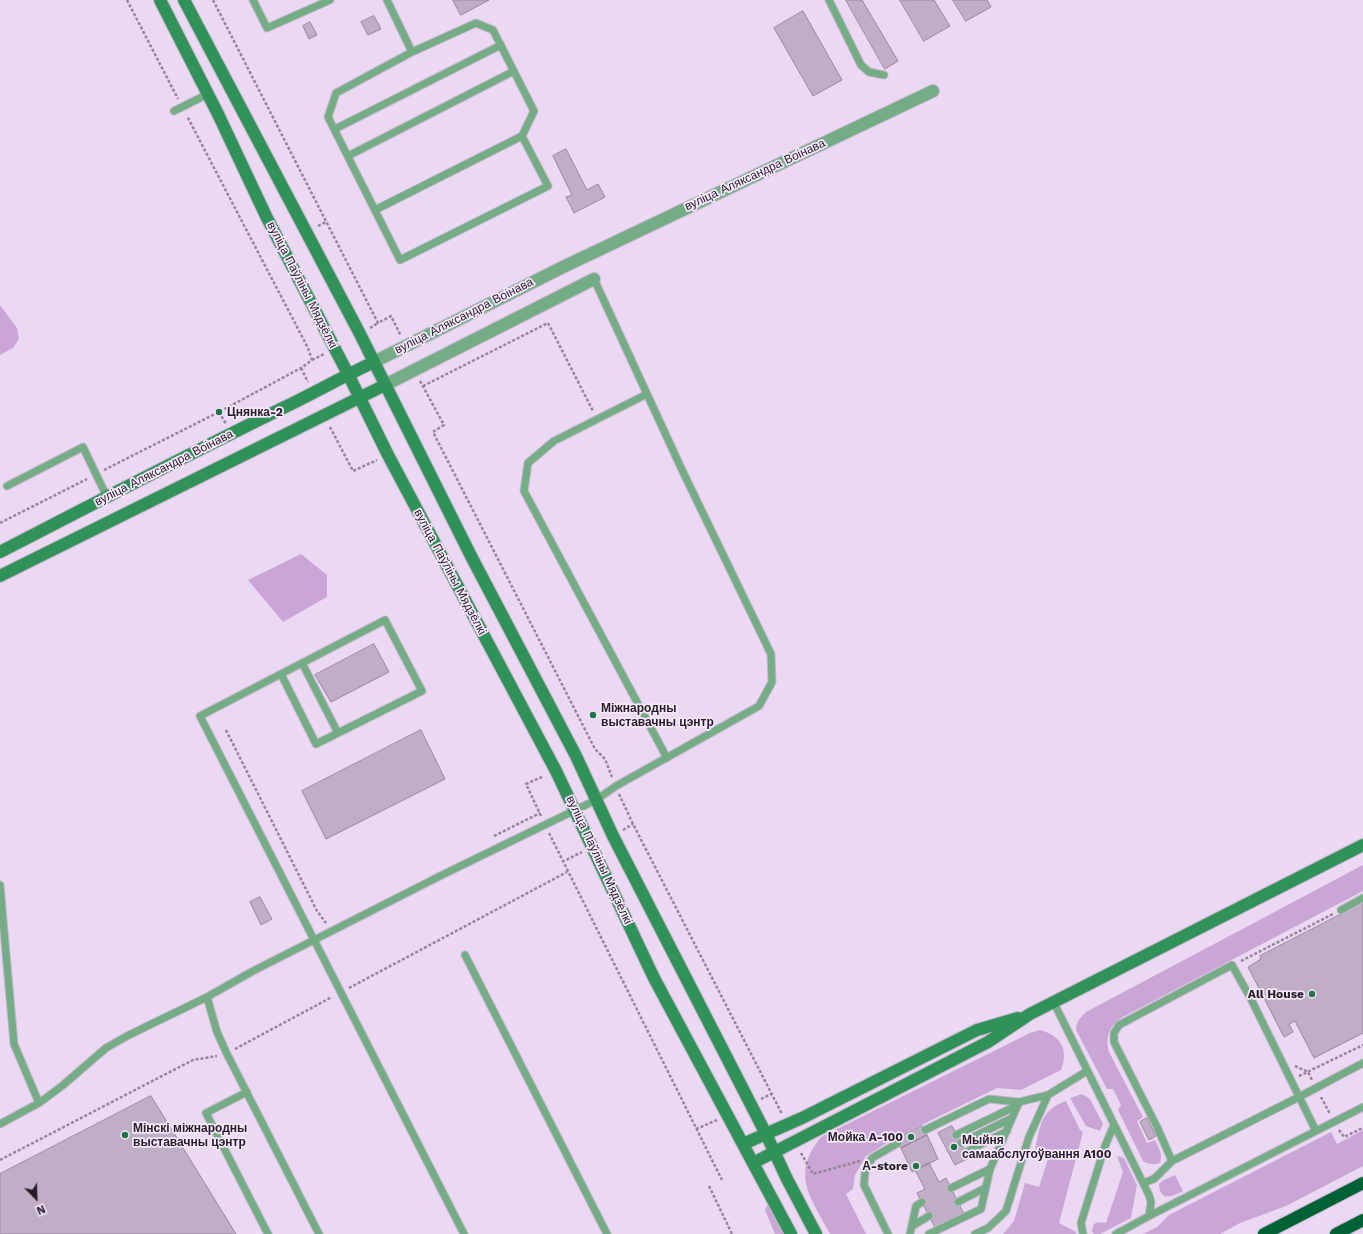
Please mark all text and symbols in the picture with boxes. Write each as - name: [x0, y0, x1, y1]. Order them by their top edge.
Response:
- street label: вуліца Аляксандра Воінава: [682, 136, 828, 214]
- street label: вуліца Паўліны Мядзёлкі: [264, 219, 340, 351]
- street label: вуліца Аляксандра Воінава: [392, 275, 536, 357]
- place label: Цнянка-2: [227, 405, 283, 419]
- marker: Цнянка-2: [214, 407, 224, 417]
- street label: вуліца Аляксандра Воінава: [92, 427, 236, 509]
- street label: вуліца Паўліны Мядзёлкі: [411, 507, 489, 637]
- place label: Міжнародны выставачны цэнтр: [601, 701, 714, 729]
- marker: Міжнародны выставачны цэнтр: [588, 710, 598, 720]
- street label: вуліца Паўліны Мядзёлкі: [563, 793, 635, 927]
- place label: All House: [1248, 987, 1304, 1001]
- marker: All House: [1307, 989, 1317, 999]
- place label: Мінскі міжнародны выставачны цэнтр: [133, 1121, 247, 1149]
- marker: Мінскі міжнародны выставачны цэнтр: [120, 1130, 130, 1140]
- place label: Мойка A-100: [828, 1130, 903, 1144]
- marker: Мойка A-100: [906, 1132, 916, 1142]
- place label: Мыйня самаабслугоўвання A100: [962, 1133, 1111, 1161]
- marker: Мыйня самаабслугоўвання A100: [949, 1142, 959, 1152]
- place label: А-store: [862, 1159, 908, 1173]
- marker: А-store: [911, 1161, 921, 1171]
- north arrow: [16, 1178, 56, 1218]
- text: N: [35, 1202, 47, 1217]

